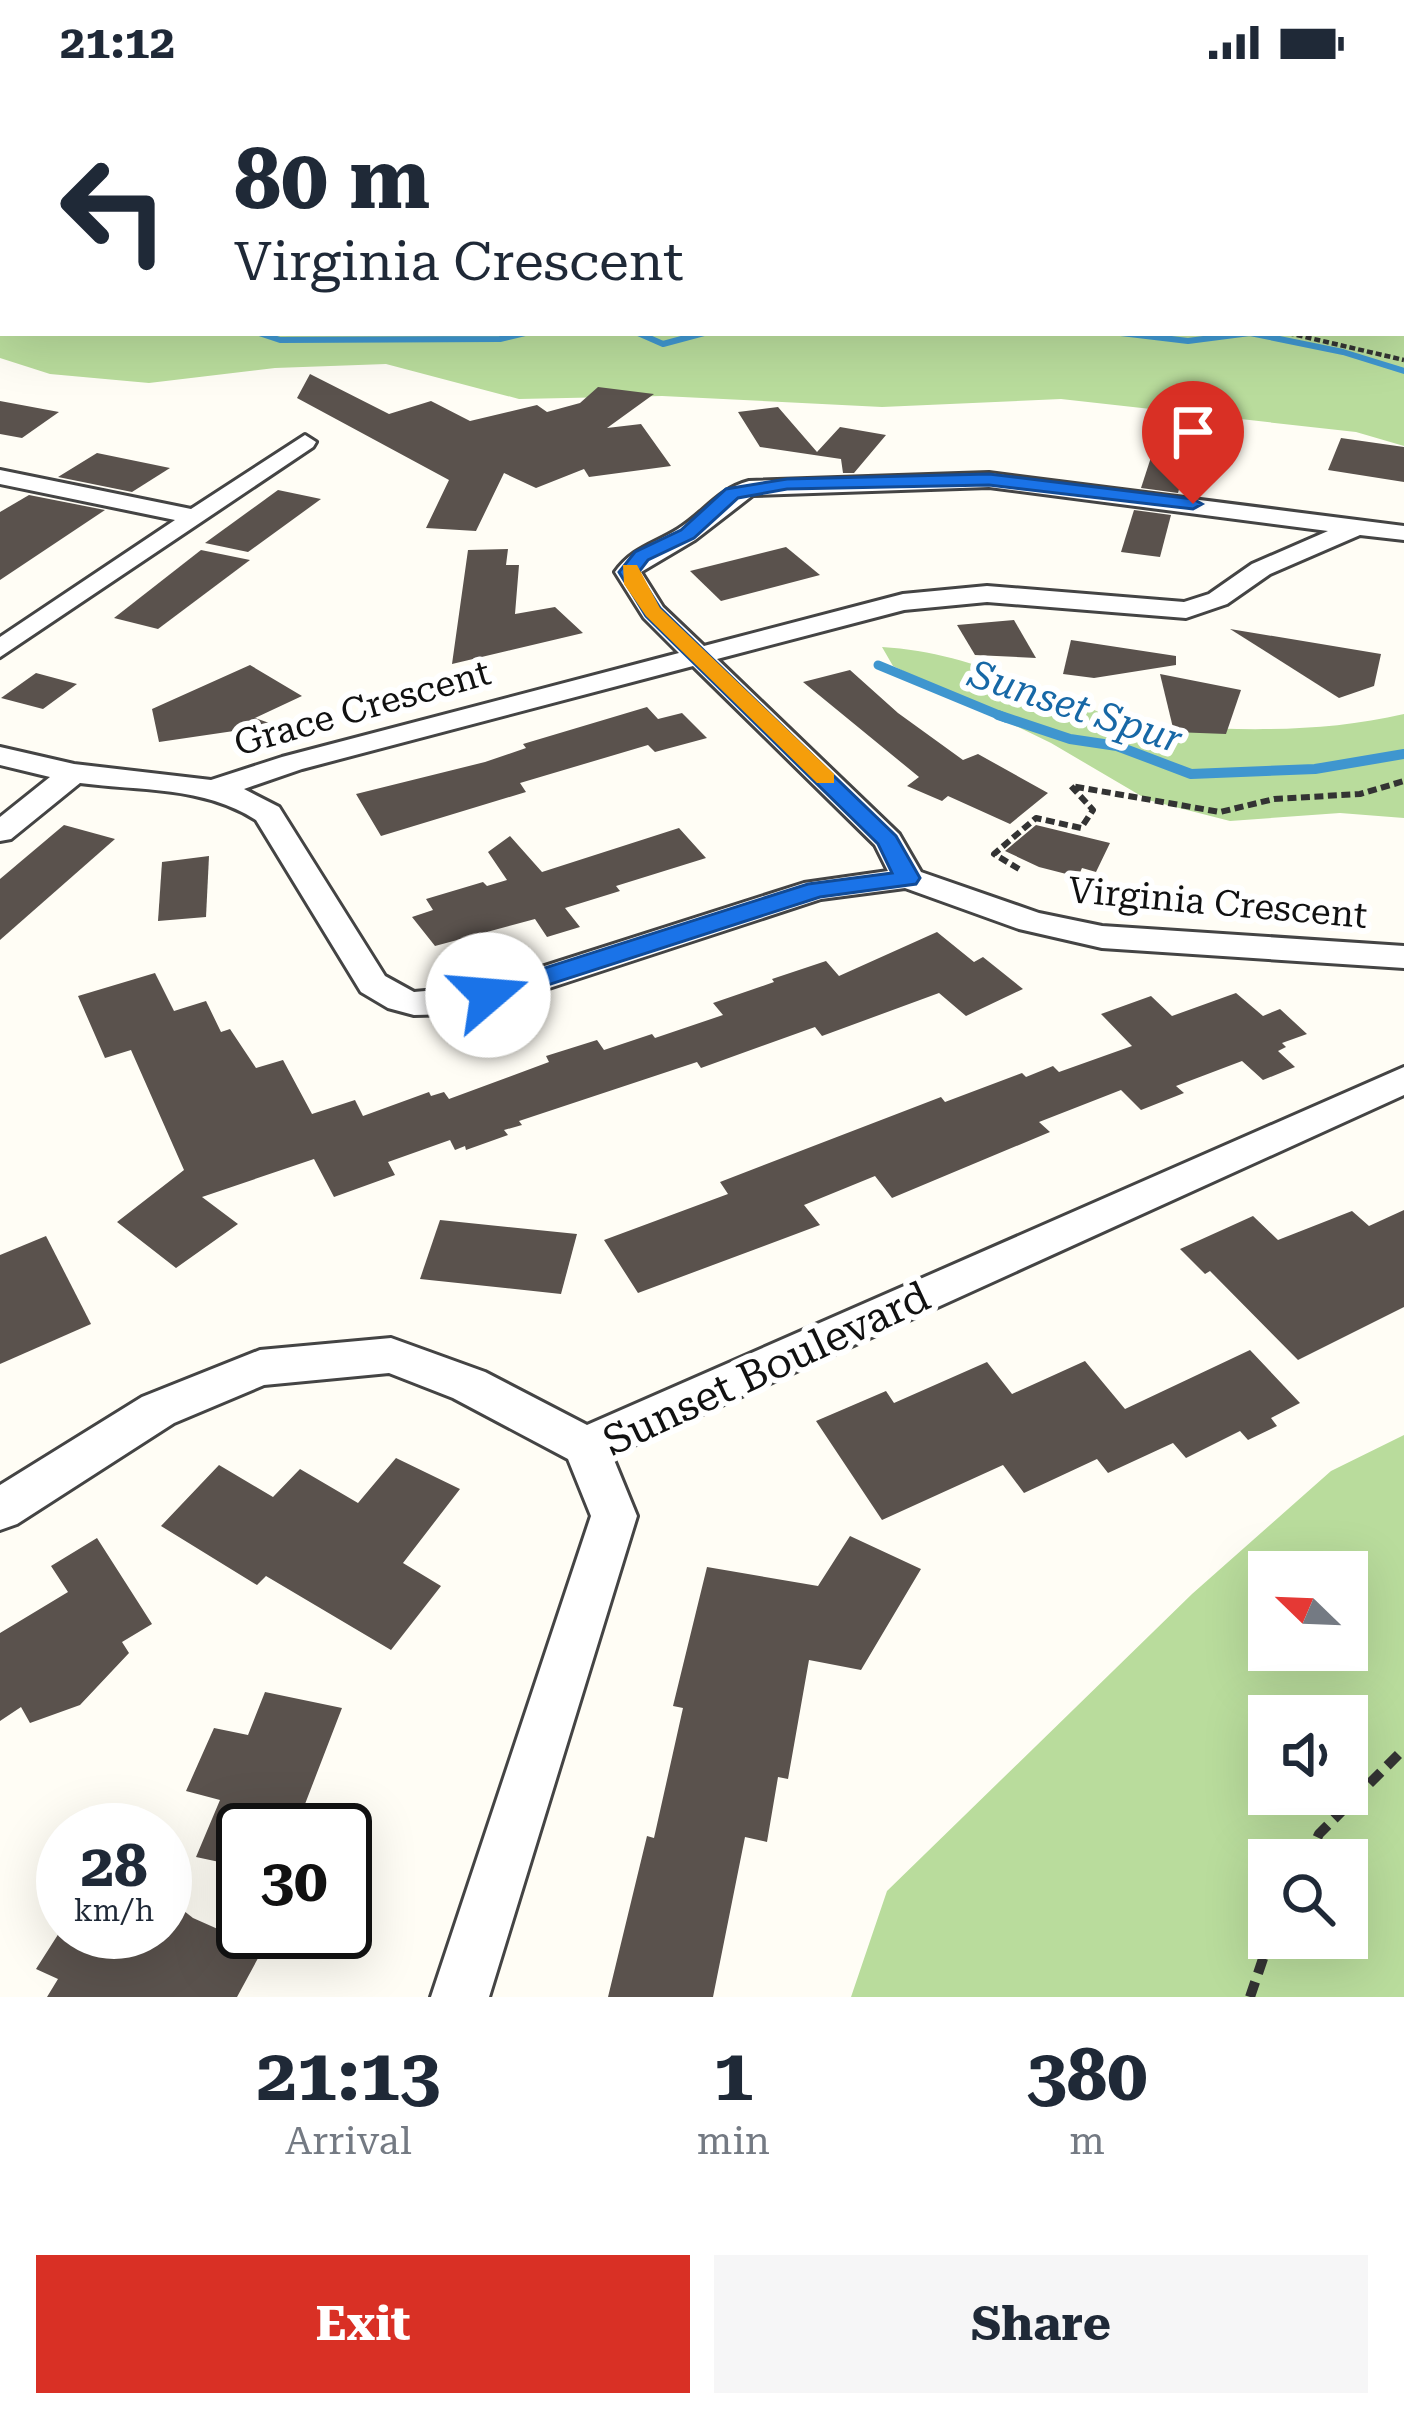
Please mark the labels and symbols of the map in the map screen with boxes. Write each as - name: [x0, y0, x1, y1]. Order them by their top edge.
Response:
- pin: [1142, 381, 1244, 504]
- street label: Grace Crescent: [229, 651, 495, 765]
- water label: Sunset Spur: [962, 651, 1188, 763]
- street label: Virginia Crescent: [1067, 869, 1369, 937]
- position arrow: [425, 932, 551, 1058]
- street label: Sunset Boulevard: [595, 1271, 937, 1466]
- north arrow: [1248, 1551, 1368, 1671]
- speed limit sign: 30: [216, 1803, 372, 1959]

